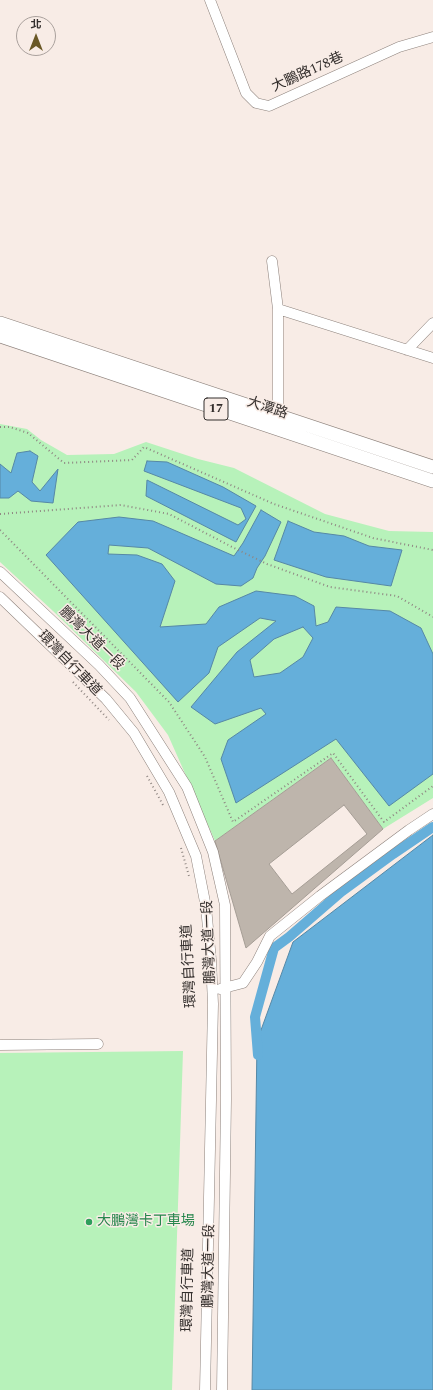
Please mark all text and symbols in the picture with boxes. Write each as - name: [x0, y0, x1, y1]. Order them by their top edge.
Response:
- north arrow: [16, 16, 56, 56]
- text: 北: [31, 16, 42, 33]
- street label: 大鵬路178巷: [269, 50, 347, 96]
- street label: 大潭路: [244, 395, 290, 423]
- road number: 17: [204, 398, 228, 420]
- street label: 鵬灣大道一段: [55, 604, 127, 674]
- street label: 環灣自行車道: [34, 628, 104, 700]
- street label: 鵬灣大道一段: [200, 900, 220, 984]
- street label: 環灣自行車道: [179, 924, 201, 1008]
- place label: 大鵬灣卡丁車場: [97, 1214, 195, 1230]
- marker: 大鵬灣卡丁車場: [84, 1217, 94, 1227]
- street label: 鵬灣大道一段: [201, 1224, 219, 1308]
- street label: 環灣自行車道: [180, 1248, 198, 1332]

